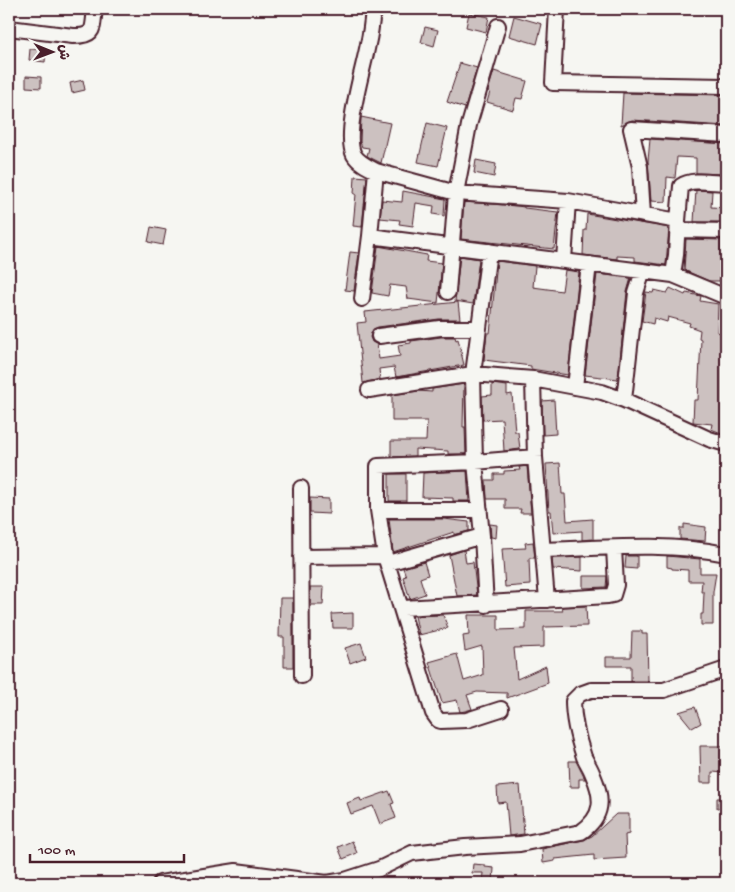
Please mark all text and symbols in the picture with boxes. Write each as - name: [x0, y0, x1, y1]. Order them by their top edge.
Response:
- north arrow: [28, 28, 78, 78]
- text: ش: [54, 44, 71, 60]
- scale bar: [30, 832, 184, 864]
- text: 100 m: [37, 842, 76, 860]

